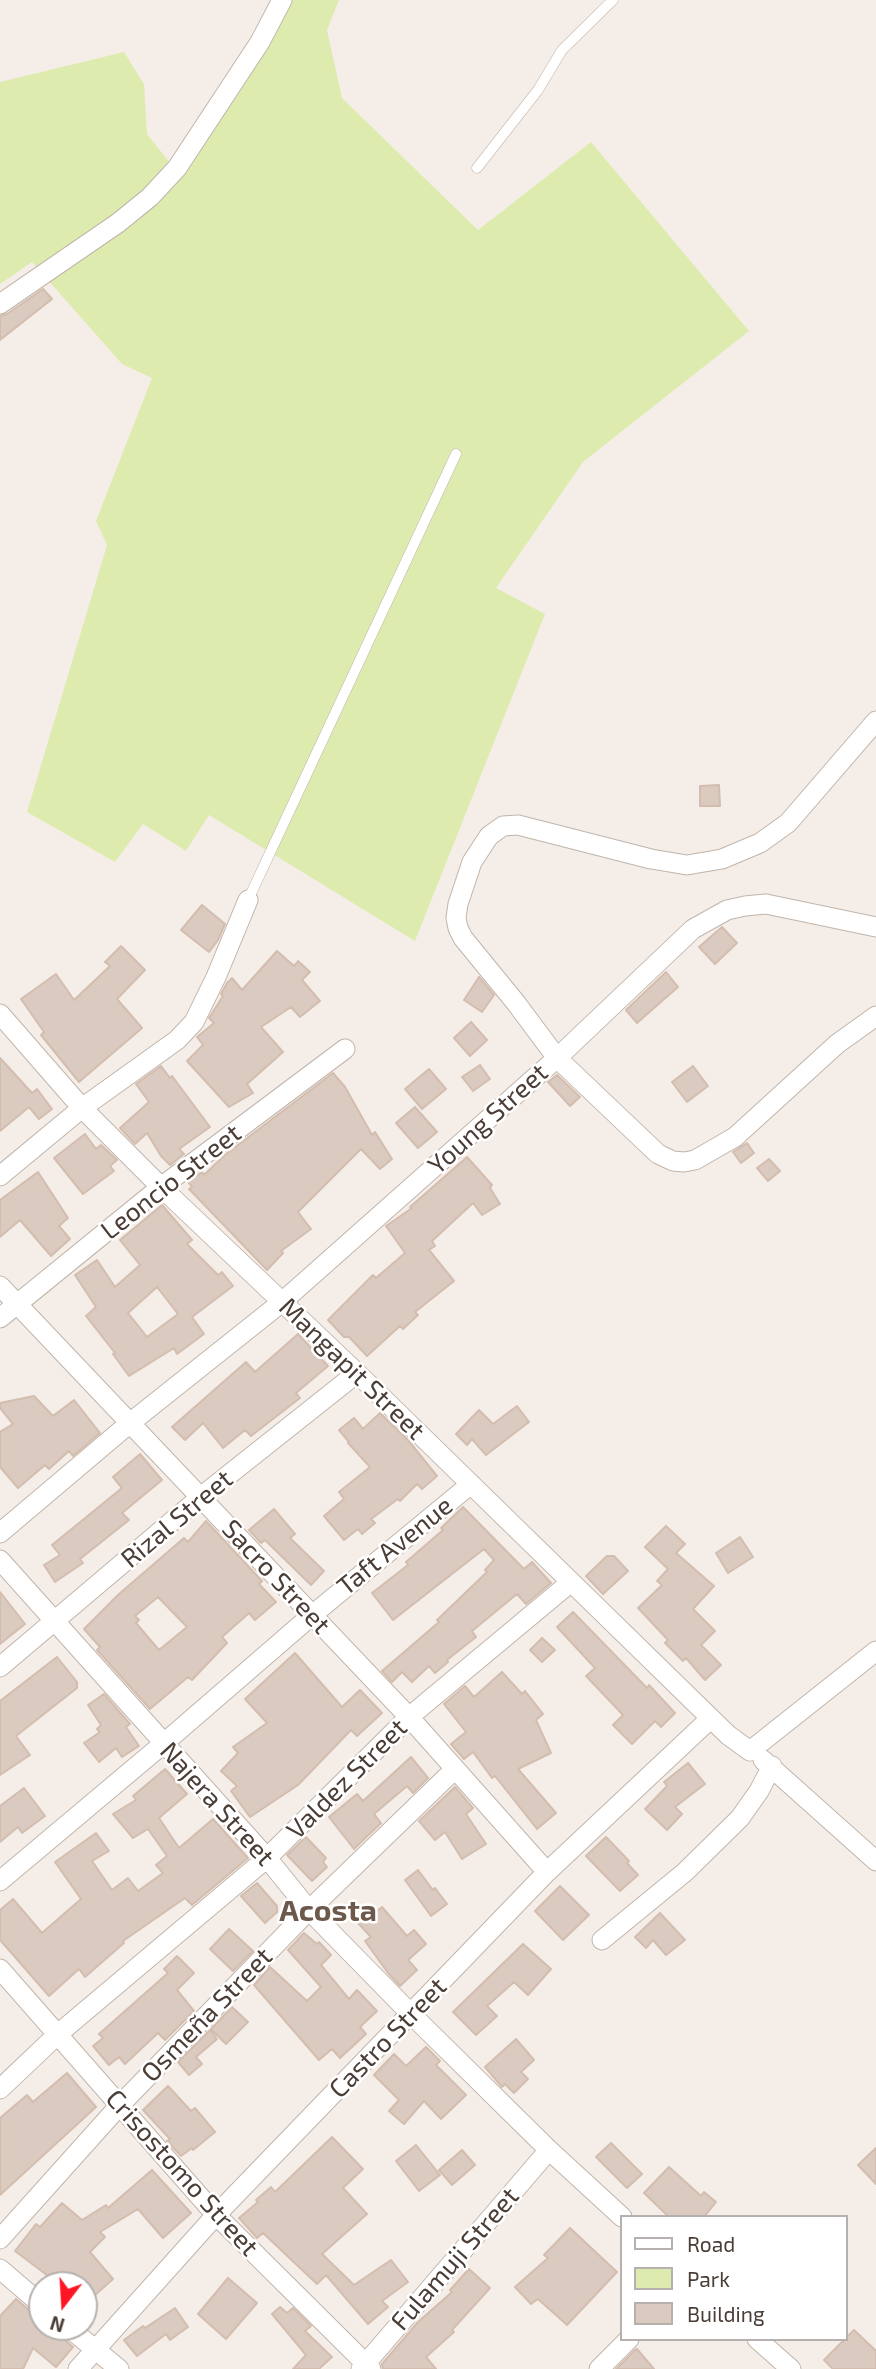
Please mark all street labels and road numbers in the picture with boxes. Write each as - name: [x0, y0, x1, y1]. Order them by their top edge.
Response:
- street label: Young Street: [422, 1057, 554, 1181]
- street label: Leoncio Street: [95, 1118, 247, 1246]
- street label: Mangapit Street: [273, 1292, 431, 1446]
- street label: Rizal Street: [115, 1463, 239, 1575]
- street label: Taft Avenue: [331, 1490, 459, 1602]
- street label: Sacro Street: [215, 1514, 337, 1640]
- street label: Valdez Street: [280, 1712, 414, 1846]
- street label: Najera Street: [153, 1736, 281, 1872]
- street label: Osmeña Street: [135, 1941, 279, 2089]
- street label: Castro Street: [323, 1971, 453, 2105]
- street label: Crisostomo Street: [99, 2083, 265, 2263]
- street label: Fulamuji Street: [385, 2181, 525, 2337]

